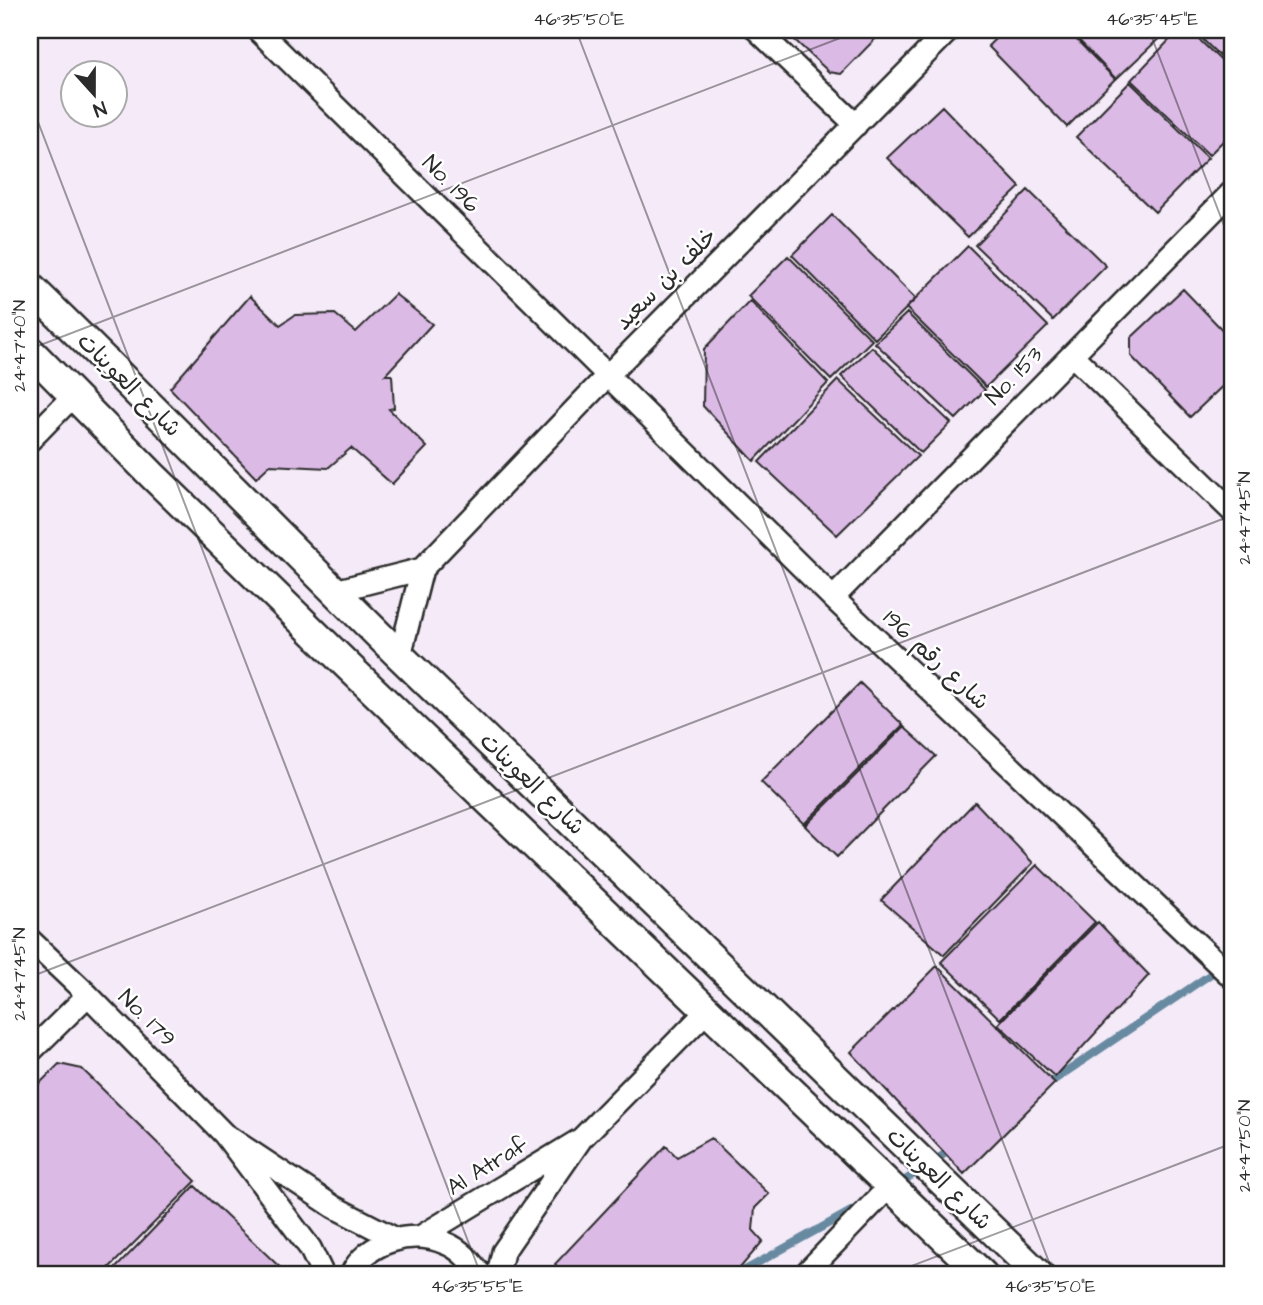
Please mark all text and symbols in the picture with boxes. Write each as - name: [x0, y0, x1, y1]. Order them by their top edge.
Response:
- text: 46°35'50"E: [533, 7, 625, 32]
- text: 46°35'45"E: [1106, 7, 1198, 32]
- north arrow: [60, 60, 130, 130]
- text: N: [89, 94, 110, 123]
- street label: No. 196: [415, 148, 487, 220]
- street label: خلف بن سعيد: [608, 221, 724, 337]
- text: 24°47'40"N: [7, 300, 32, 392]
- street label: شارع العوينات: [70, 326, 188, 444]
- street label: No. 153: [978, 339, 1050, 413]
- text: 24°47'45"N: [1232, 471, 1257, 565]
- street label: شارع رقم 196: [875, 602, 996, 718]
- street label: شارع العوينات: [472, 725, 592, 843]
- text: 24°47'45"N: [7, 927, 32, 1021]
- street label: No. 179: [111, 982, 183, 1054]
- text: 24°47'50"N: [1232, 1100, 1257, 1192]
- street label: شارع العوينات: [879, 1120, 999, 1238]
- street label: Al Atraf: [441, 1129, 534, 1203]
- text: 46°35'55"E: [431, 1274, 524, 1299]
- text: 46°35'50"E: [1004, 1274, 1096, 1299]

